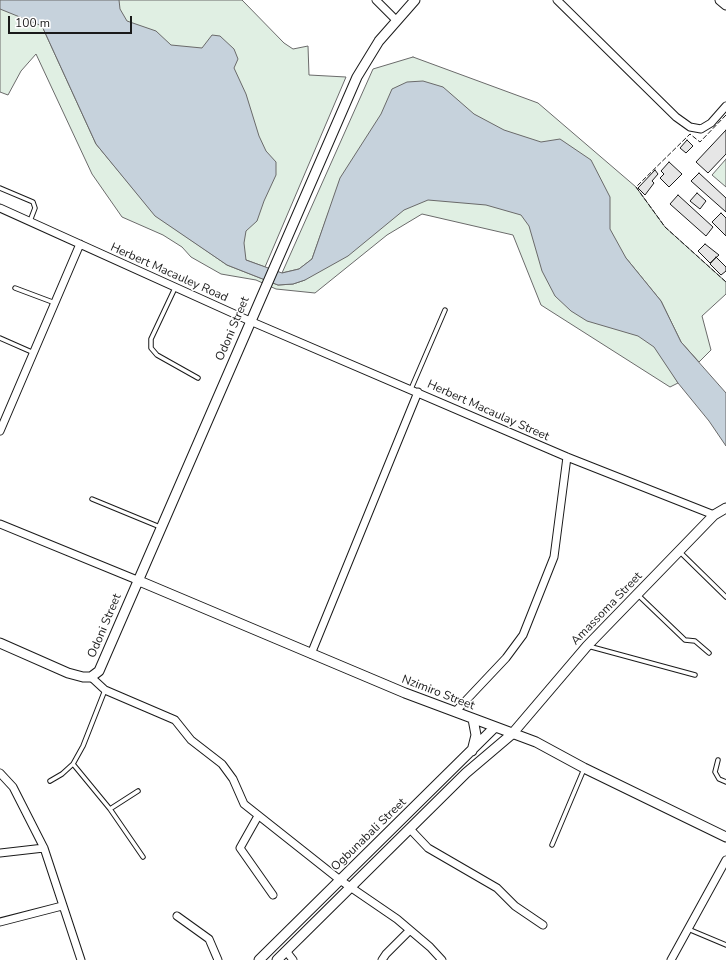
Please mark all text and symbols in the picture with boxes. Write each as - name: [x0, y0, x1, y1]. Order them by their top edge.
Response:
- scale bar: [10, 8, 134, 34]
- text: 100 m: [15, 15, 50, 31]
- street label: Herbert Macauley Road: [108, 241, 230, 305]
- street label: Odoni Street: [213, 295, 253, 363]
- street label: Herbert Macaulay Street: [425, 378, 551, 444]
- street label: Amassoma Street: [568, 569, 646, 649]
- street label: Odoni Street: [85, 592, 125, 660]
- street label: Nzimiro Street: [399, 672, 477, 714]
- street label: Ogbunabali Street: [329, 796, 409, 874]

